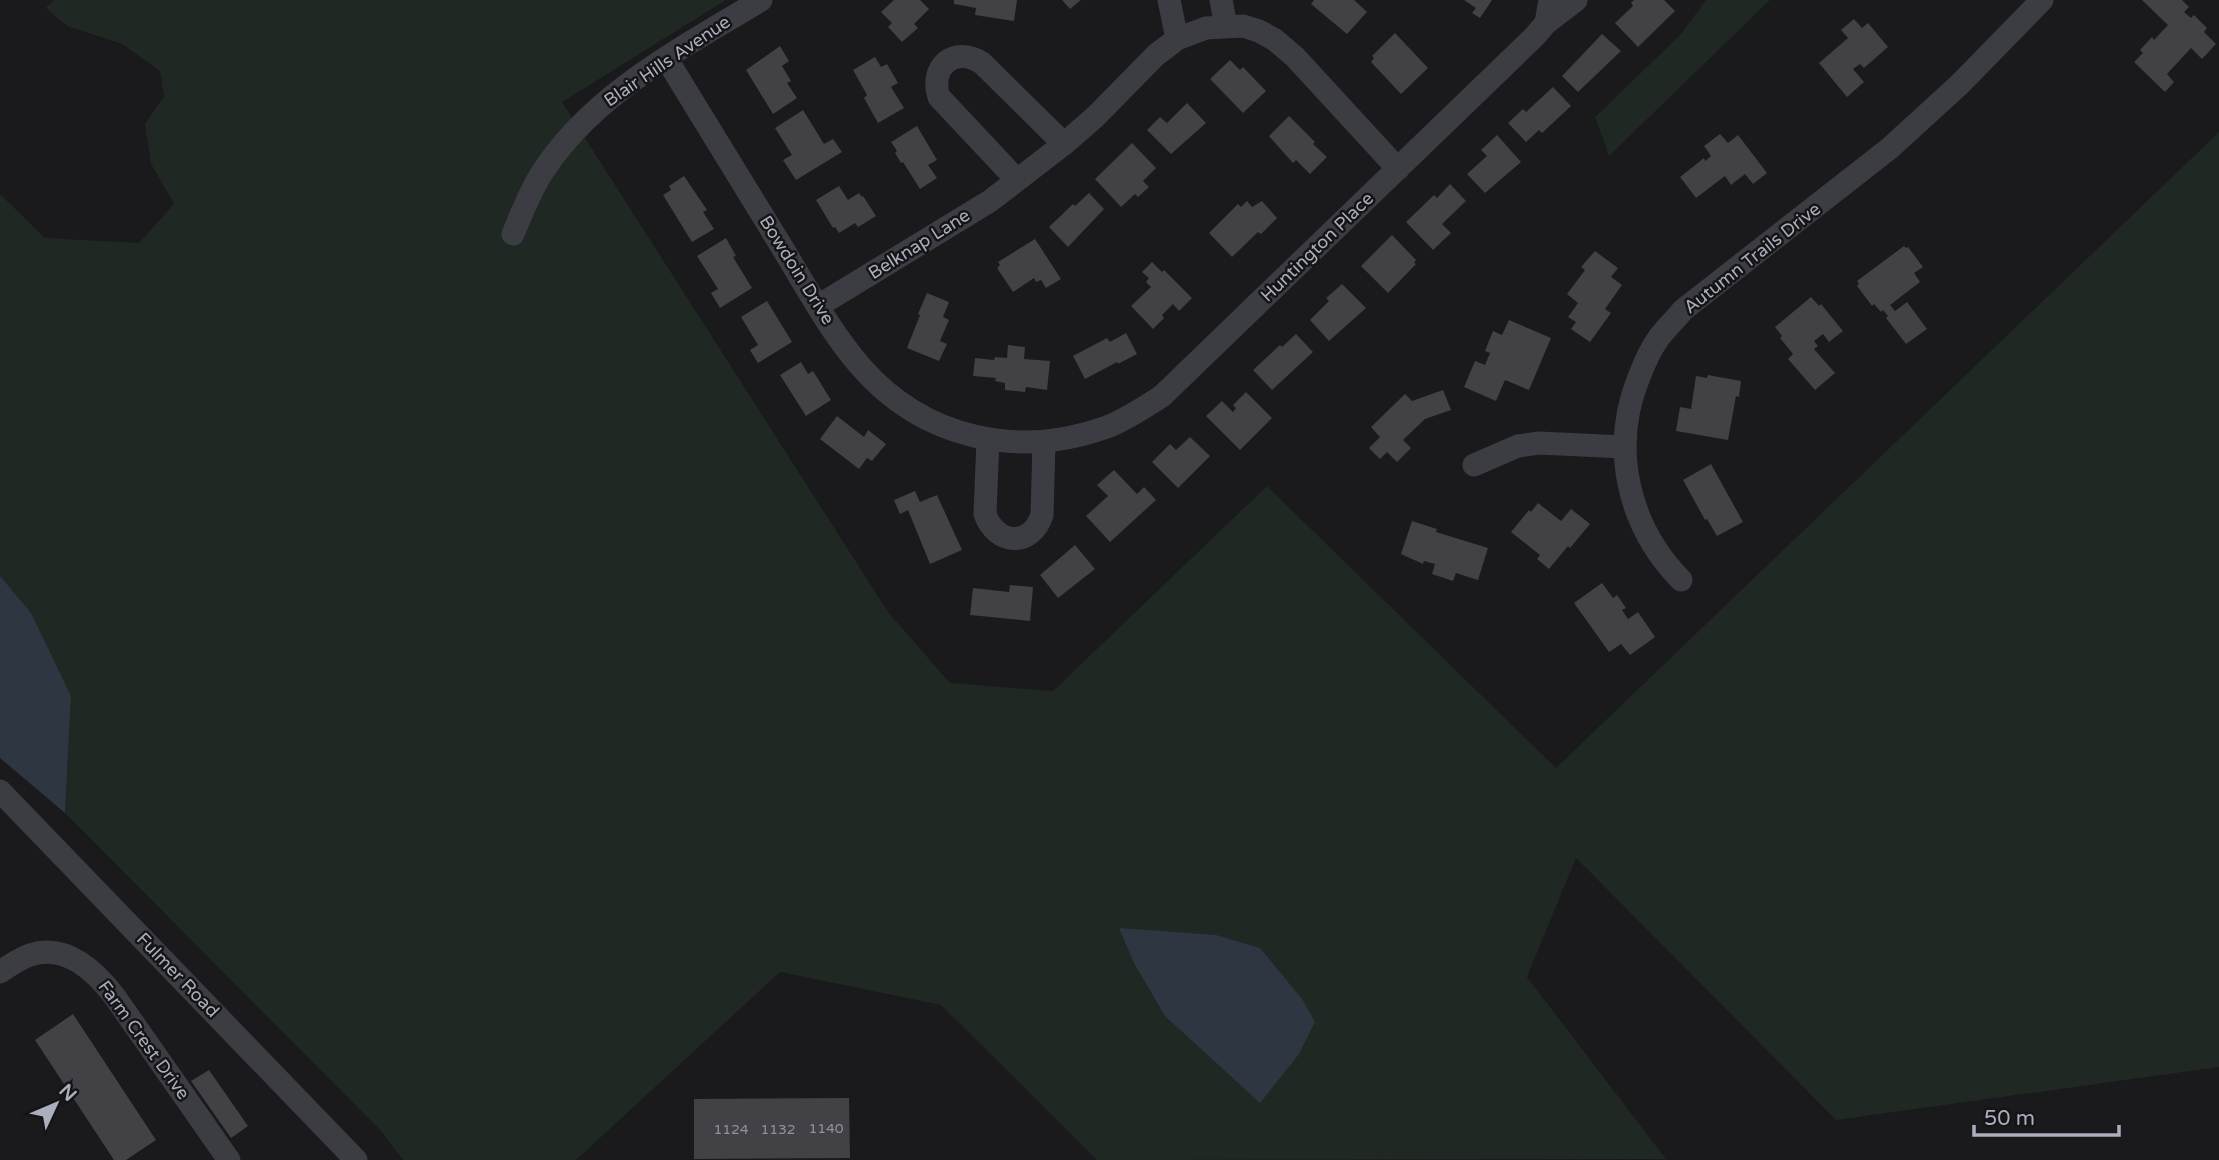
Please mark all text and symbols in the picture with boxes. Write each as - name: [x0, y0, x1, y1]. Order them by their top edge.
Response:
- street label: Blair Hills Avenue: [600, 11, 734, 111]
- street label: Huntington Place: [1256, 188, 1378, 306]
- street label: Autumn Trails Drive: [1679, 198, 1825, 318]
- street label: Belknap Lane: [864, 204, 974, 284]
- street label: Bowdoin Drive: [755, 212, 839, 328]
- street label: Fulmer Road: [132, 928, 224, 1022]
- street label: Farm Crest Drive: [94, 976, 194, 1104]
- north arrow: [21, 1069, 91, 1139]
- text: N: [54, 1080, 81, 1106]
- scale bar: [1974, 1094, 2119, 1138]
- text: 50 m: [1984, 1106, 2035, 1131]
- house number: 1140: [808, 1120, 844, 1137]
- house number: 1124: [713, 1121, 749, 1138]
- house number: 1132: [760, 1121, 796, 1138]

